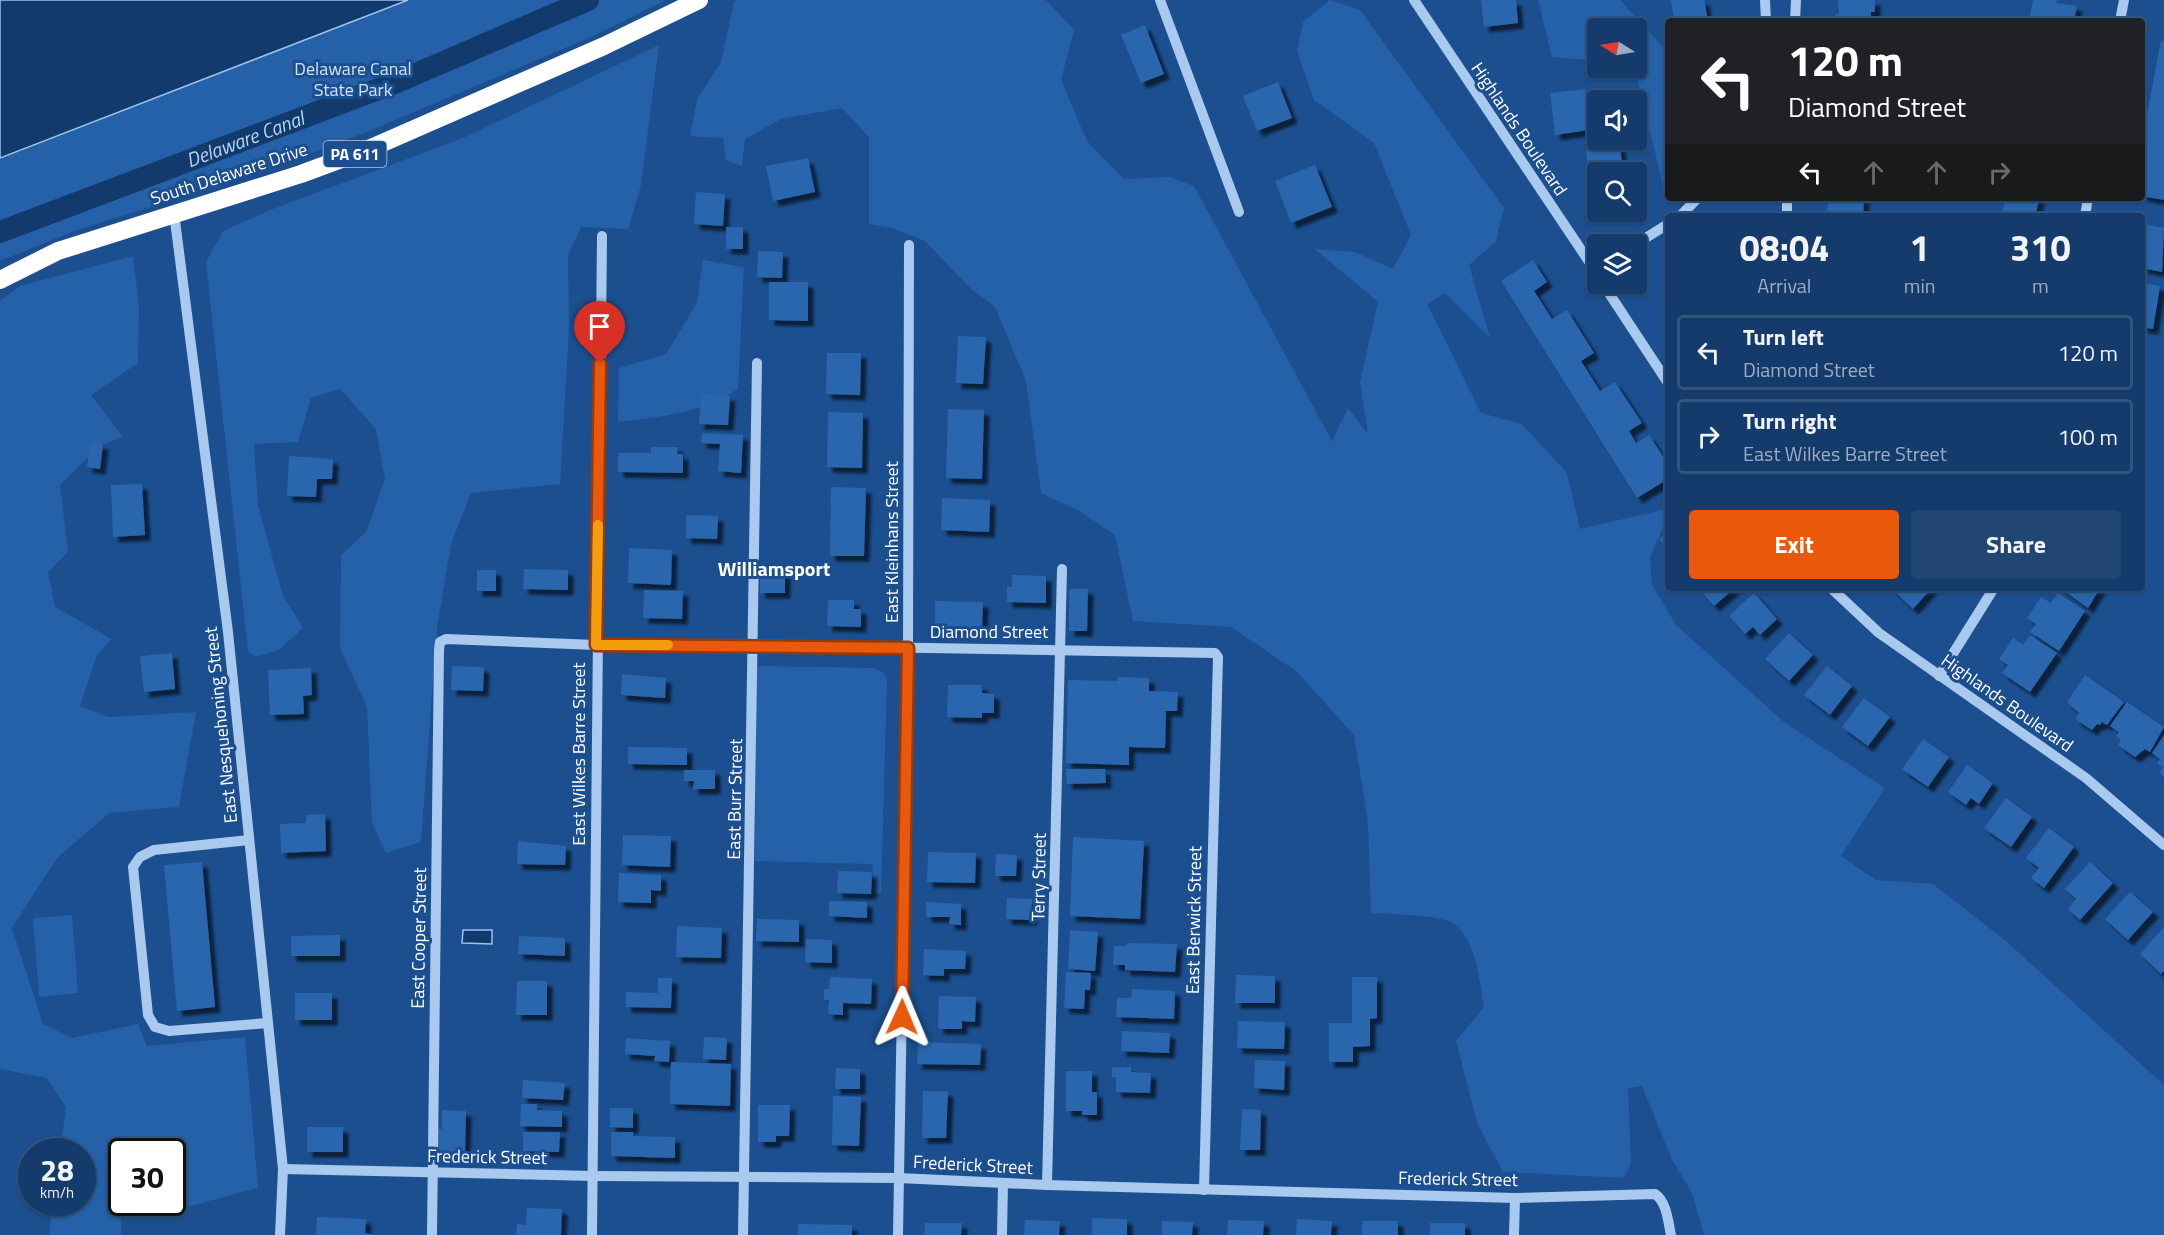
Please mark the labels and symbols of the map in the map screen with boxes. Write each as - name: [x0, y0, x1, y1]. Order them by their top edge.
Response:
- north arrow: [1587, 18, 1647, 78]
- park label: Delaware Canal State Park: [294, 55, 412, 103]
- street label: Highlands Boulevard: [1465, 56, 1574, 201]
- water label: Delaware Canal: [181, 102, 311, 175]
- street label: South Delaware Drive: [147, 135, 311, 212]
- road number: PA 611: [324, 141, 386, 167]
- pin: [574, 301, 625, 363]
- street label: East Kleinhans Street: [878, 460, 905, 623]
- district label: Williamsport: [718, 553, 830, 584]
- street label: Diamond Street: [930, 618, 1049, 645]
- street label: East Nesquehoning Street: [197, 625, 244, 825]
- street label: Highlands Boulevard: [1936, 647, 2079, 758]
- street label: East Wilkes Barre Street: [565, 662, 592, 846]
- street label: East Burr Street: [720, 738, 749, 860]
- street label: Terry Street: [1024, 832, 1053, 921]
- street label: East Berwick Street: [1179, 845, 1208, 994]
- street label: East Cooper Street: [404, 866, 433, 1009]
- position arrow: [870, 985, 934, 1049]
- speed limit sign: 30: [108, 1138, 186, 1216]
- street label: Frederick Street: [427, 1142, 548, 1171]
- street label: Frederick Street: [912, 1148, 1034, 1181]
- street label: Frederick Street: [1398, 1164, 1519, 1193]

